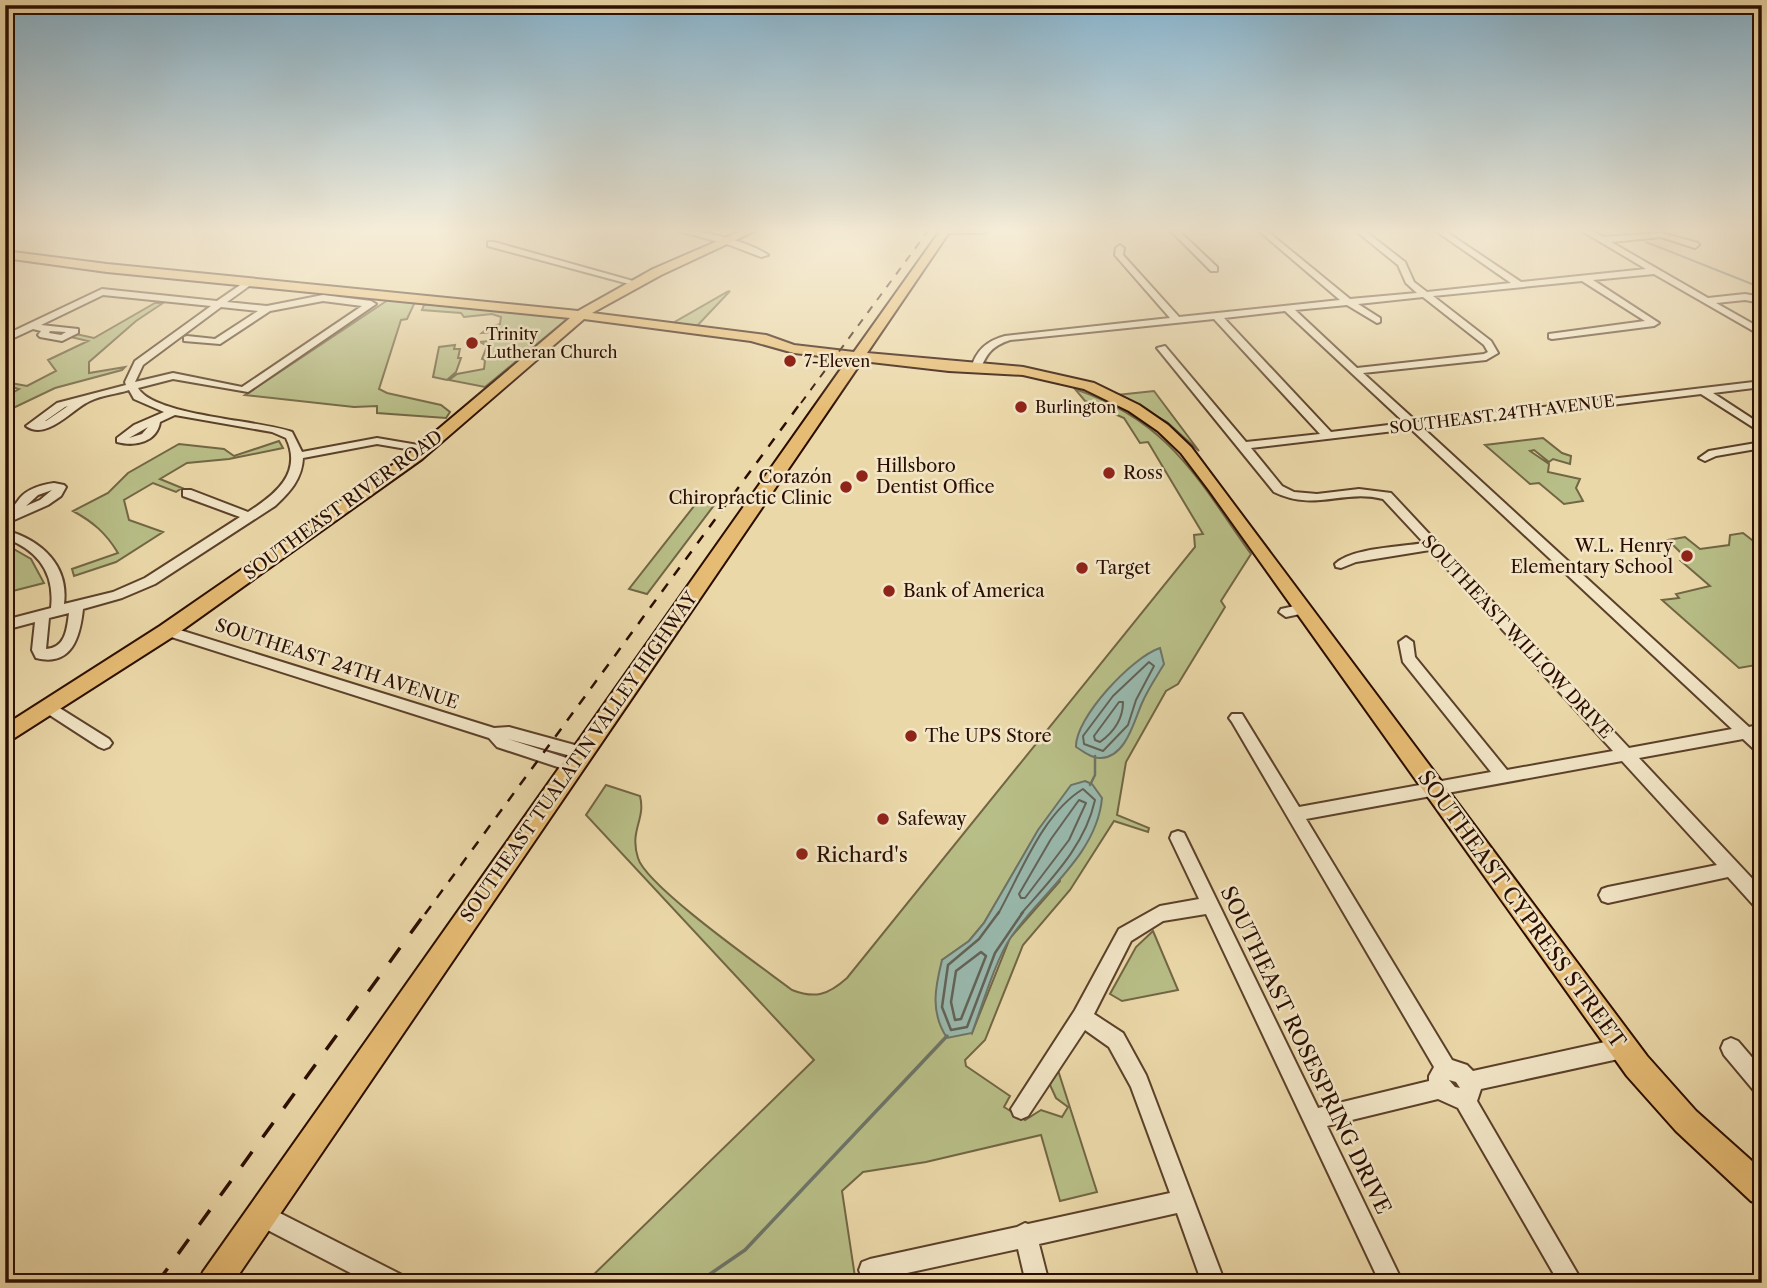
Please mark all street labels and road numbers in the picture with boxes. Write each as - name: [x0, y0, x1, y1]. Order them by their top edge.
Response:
- street label: SOUTHEAST 24TH AVENUE: [1388, 390, 1616, 438]
- street label: SOUTHEAST RIVER ROAD: [239, 425, 447, 585]
- street label: SOUTHEAST WILLOW DRIVE: [1417, 531, 1617, 743]
- street label: SOUTHEAST TUALATIN VALLEY HIGHWAY: [456, 587, 703, 926]
- street label: SOUTHEAST 24TH AVENUE: [212, 614, 462, 714]
- street label: SOUTHEAST CYPRESS STREET: [1413, 765, 1631, 1053]
- street label: SOUTHEAST ROSESPRING DRIVE: [1215, 882, 1397, 1218]

